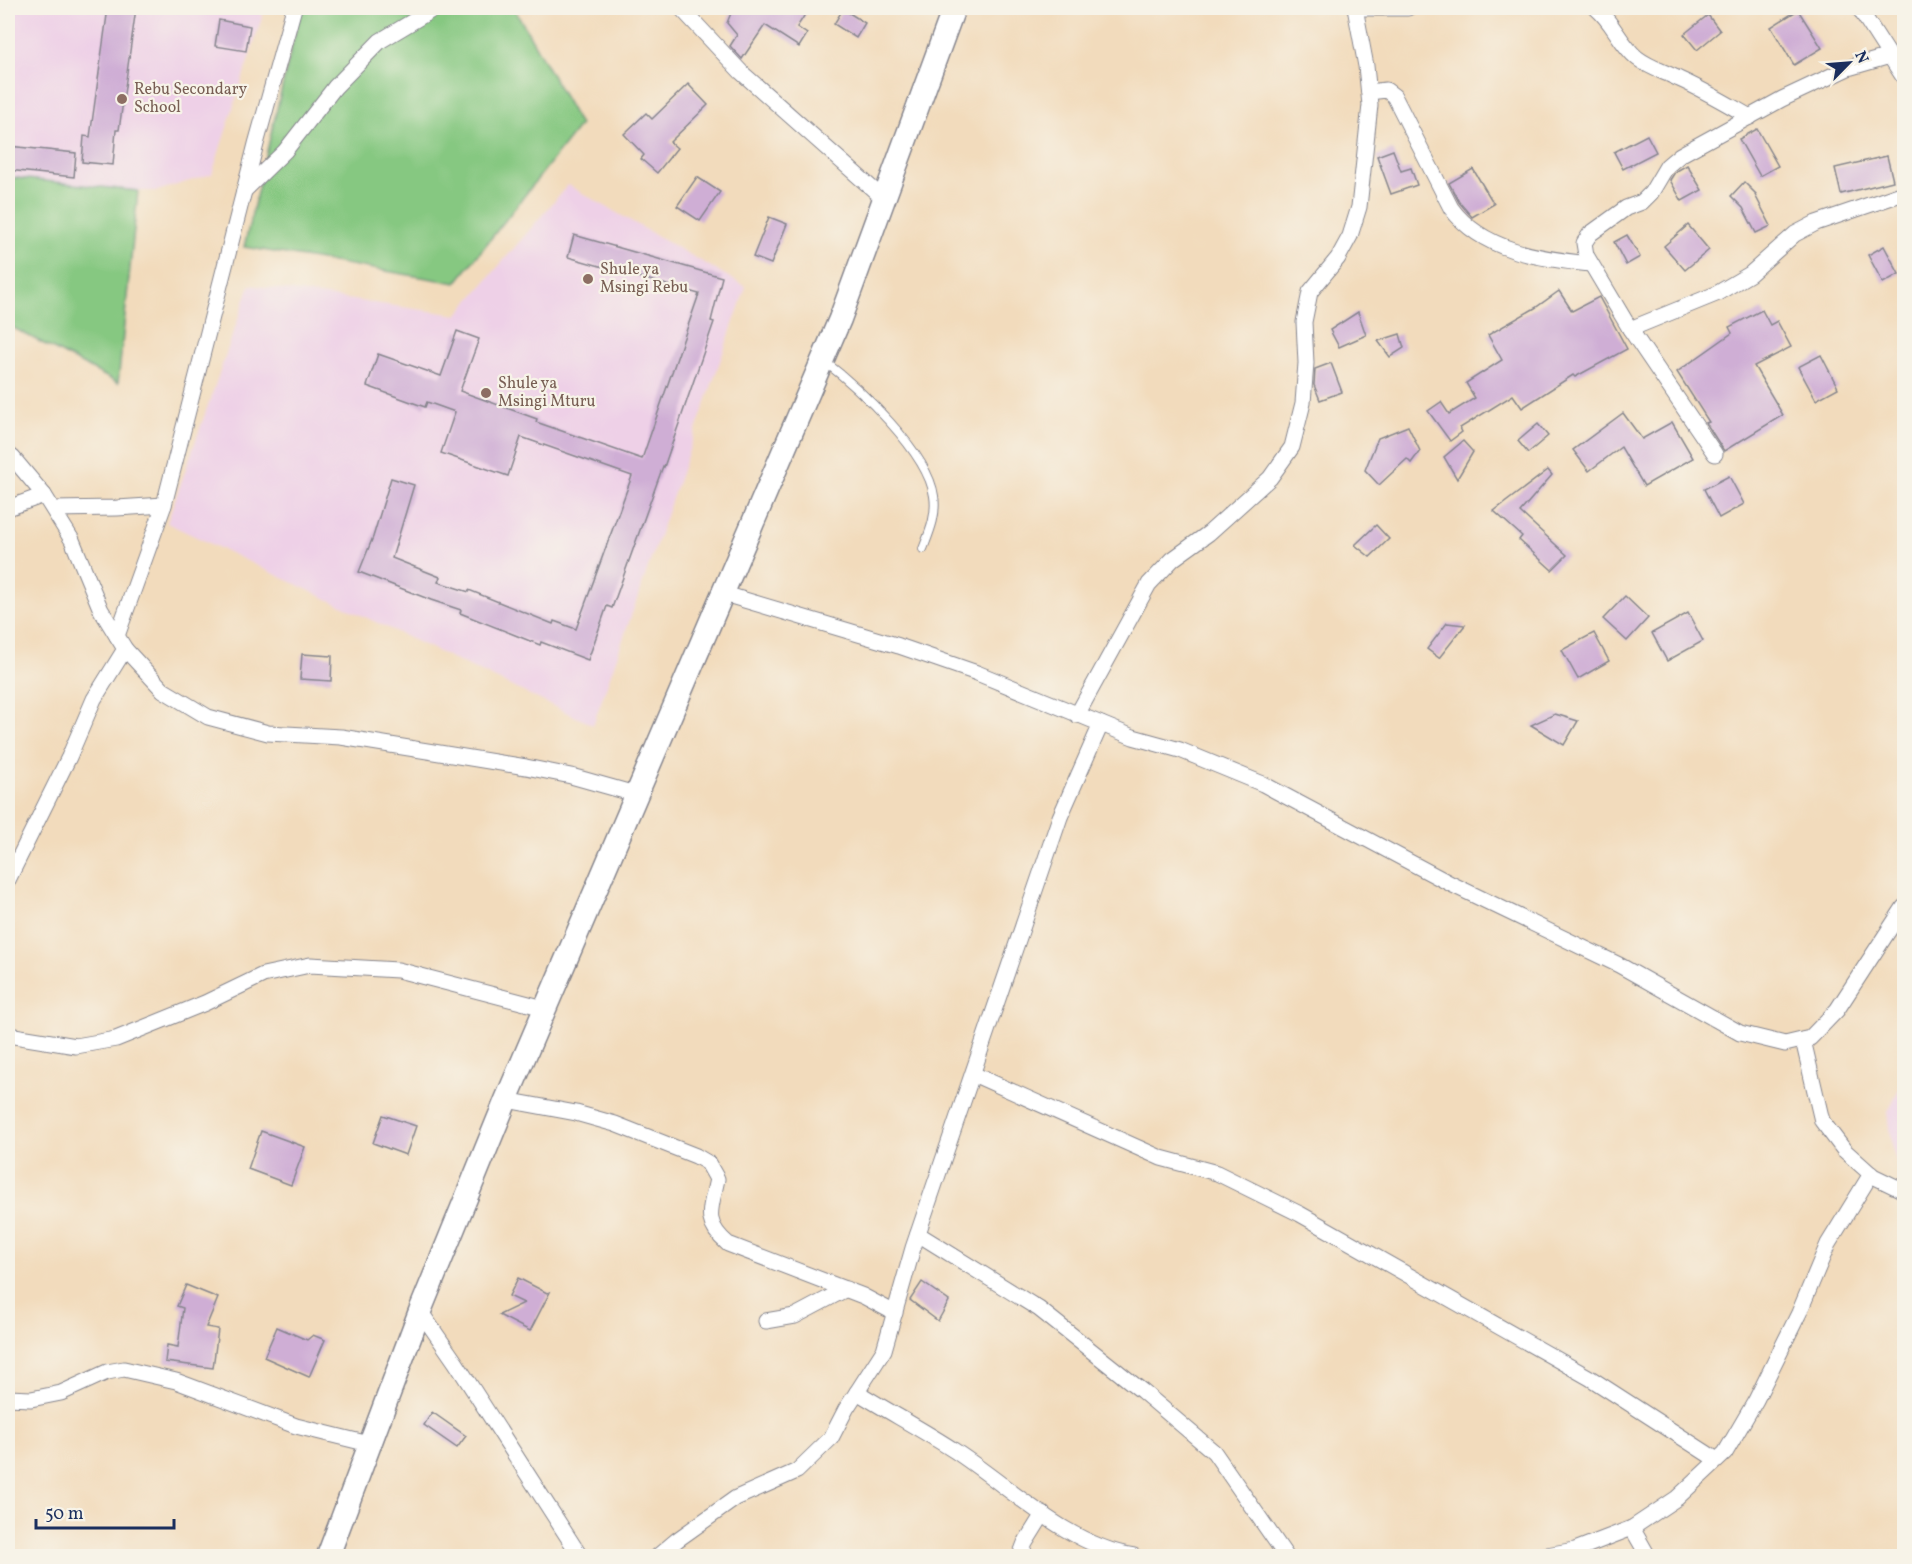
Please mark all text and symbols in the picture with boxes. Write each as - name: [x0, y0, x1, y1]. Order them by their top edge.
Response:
- north arrow: [1819, 33, 1879, 93]
- text: N: [1848, 48, 1873, 68]
- place label: Rebu Secondary School: [134, 79, 248, 119]
- marker: Rebu Secondary School: [115, 92, 129, 106]
- place label: Shule ya Msingi Rebu: [600, 259, 688, 299]
- marker: Shule ya Msingi Rebu: [581, 272, 595, 286]
- place label: Shule ya Msingi Mturu: [498, 373, 596, 413]
- marker: Shule ya Msingi Mturu: [479, 386, 493, 400]
- scale bar: [36, 1492, 174, 1530]
- text: 50 m: [45, 1502, 84, 1527]

